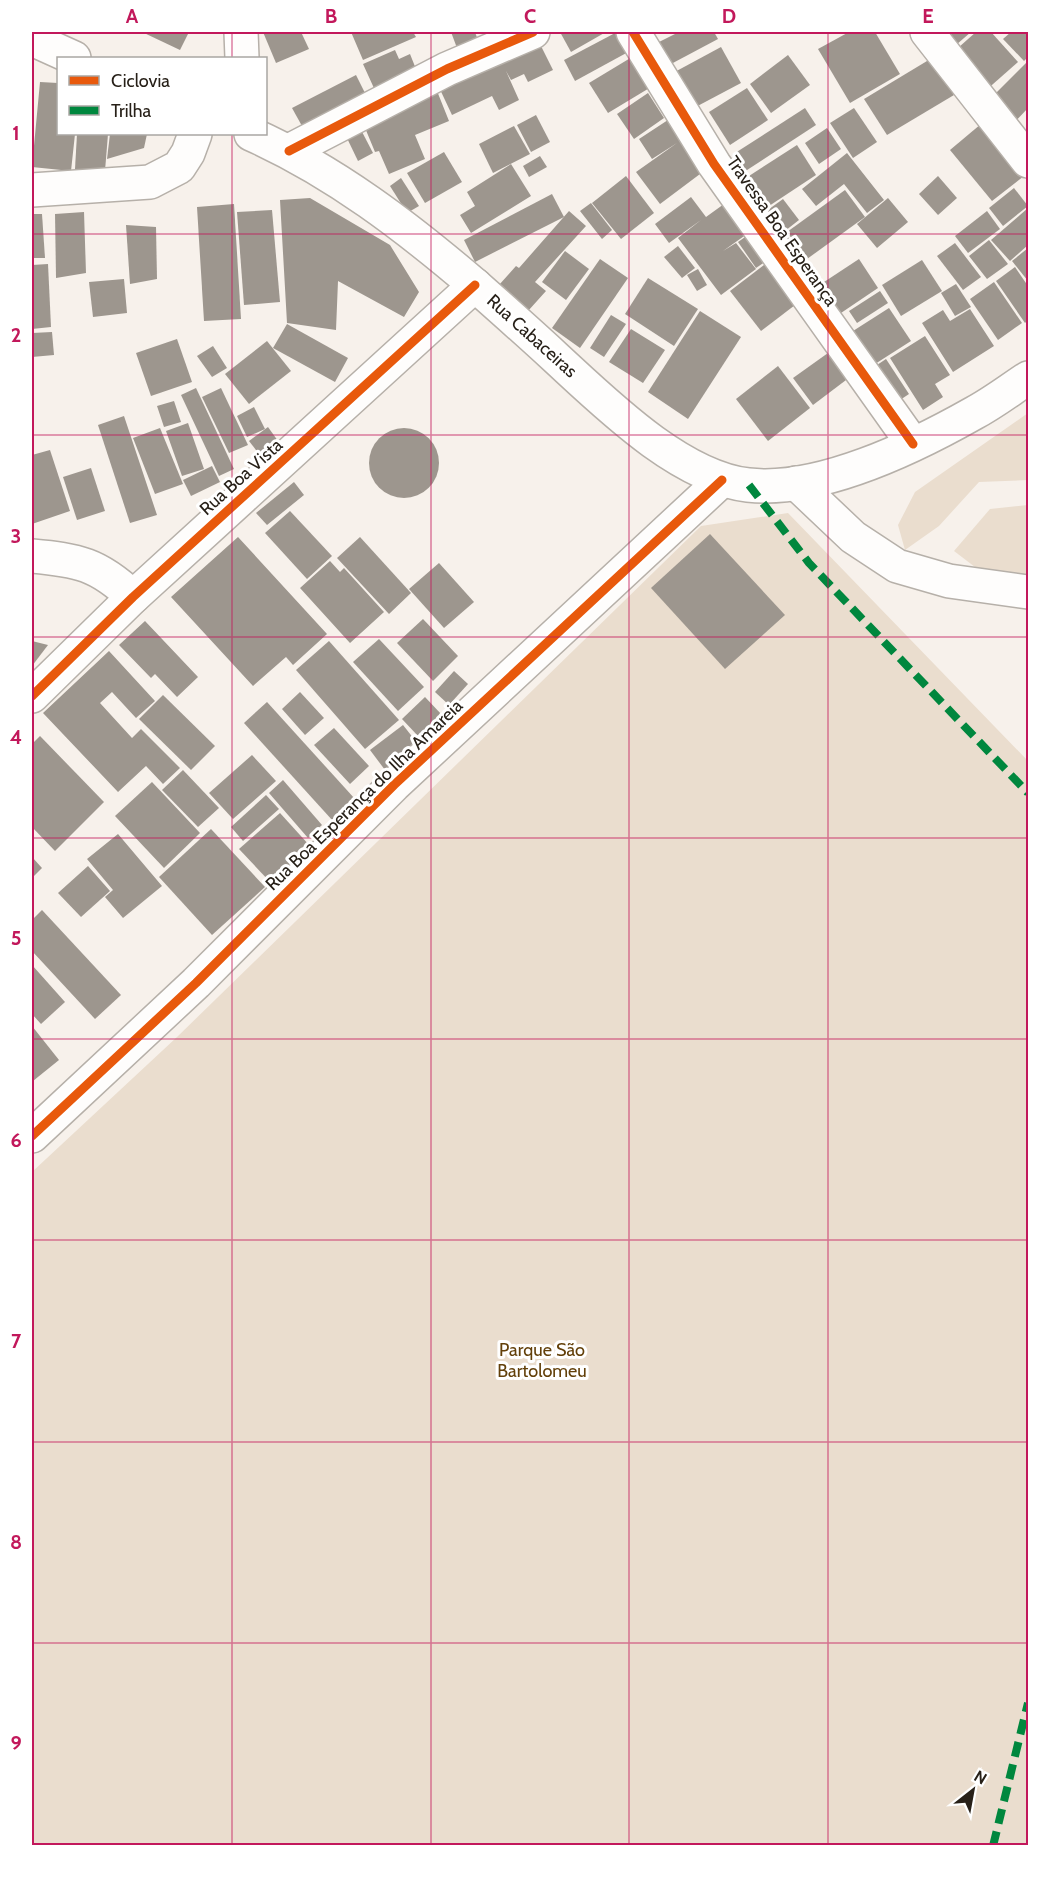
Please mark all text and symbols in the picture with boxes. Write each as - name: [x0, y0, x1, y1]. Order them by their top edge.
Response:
- text: A: [126, 4, 139, 28]
- text: B: [325, 4, 337, 28]
- text: C: [524, 4, 536, 28]
- text: D: [722, 4, 736, 28]
- text: E: [922, 4, 934, 28]
- legend: [57, 57, 267, 135]
- text: Ciclovia: [111, 70, 170, 92]
- text: Trilha: [111, 100, 152, 122]
- text: 1: [12, 121, 20, 145]
- street label: Travessa Boa Esperança: [722, 152, 842, 311]
- street label: Rua Cabaceiras: [482, 290, 582, 382]
- text: 2: [11, 323, 21, 347]
- street label: Rua Boa Vista: [195, 434, 287, 520]
- text: 3: [11, 524, 21, 548]
- street label: Rua Boa Esperança do Ilha Amareia: [261, 695, 467, 895]
- text: 4: [10, 725, 22, 749]
- text: 5: [11, 926, 21, 950]
- text: 6: [10, 1128, 22, 1152]
- text: 7: [11, 1329, 22, 1353]
- park label: Parque São Bartolomeu: [497, 1339, 587, 1382]
- text: 8: [10, 1530, 22, 1554]
- text: 9: [10, 1731, 22, 1755]
- north arrow: [943, 1760, 1003, 1820]
- text: N: [971, 1767, 990, 1789]

